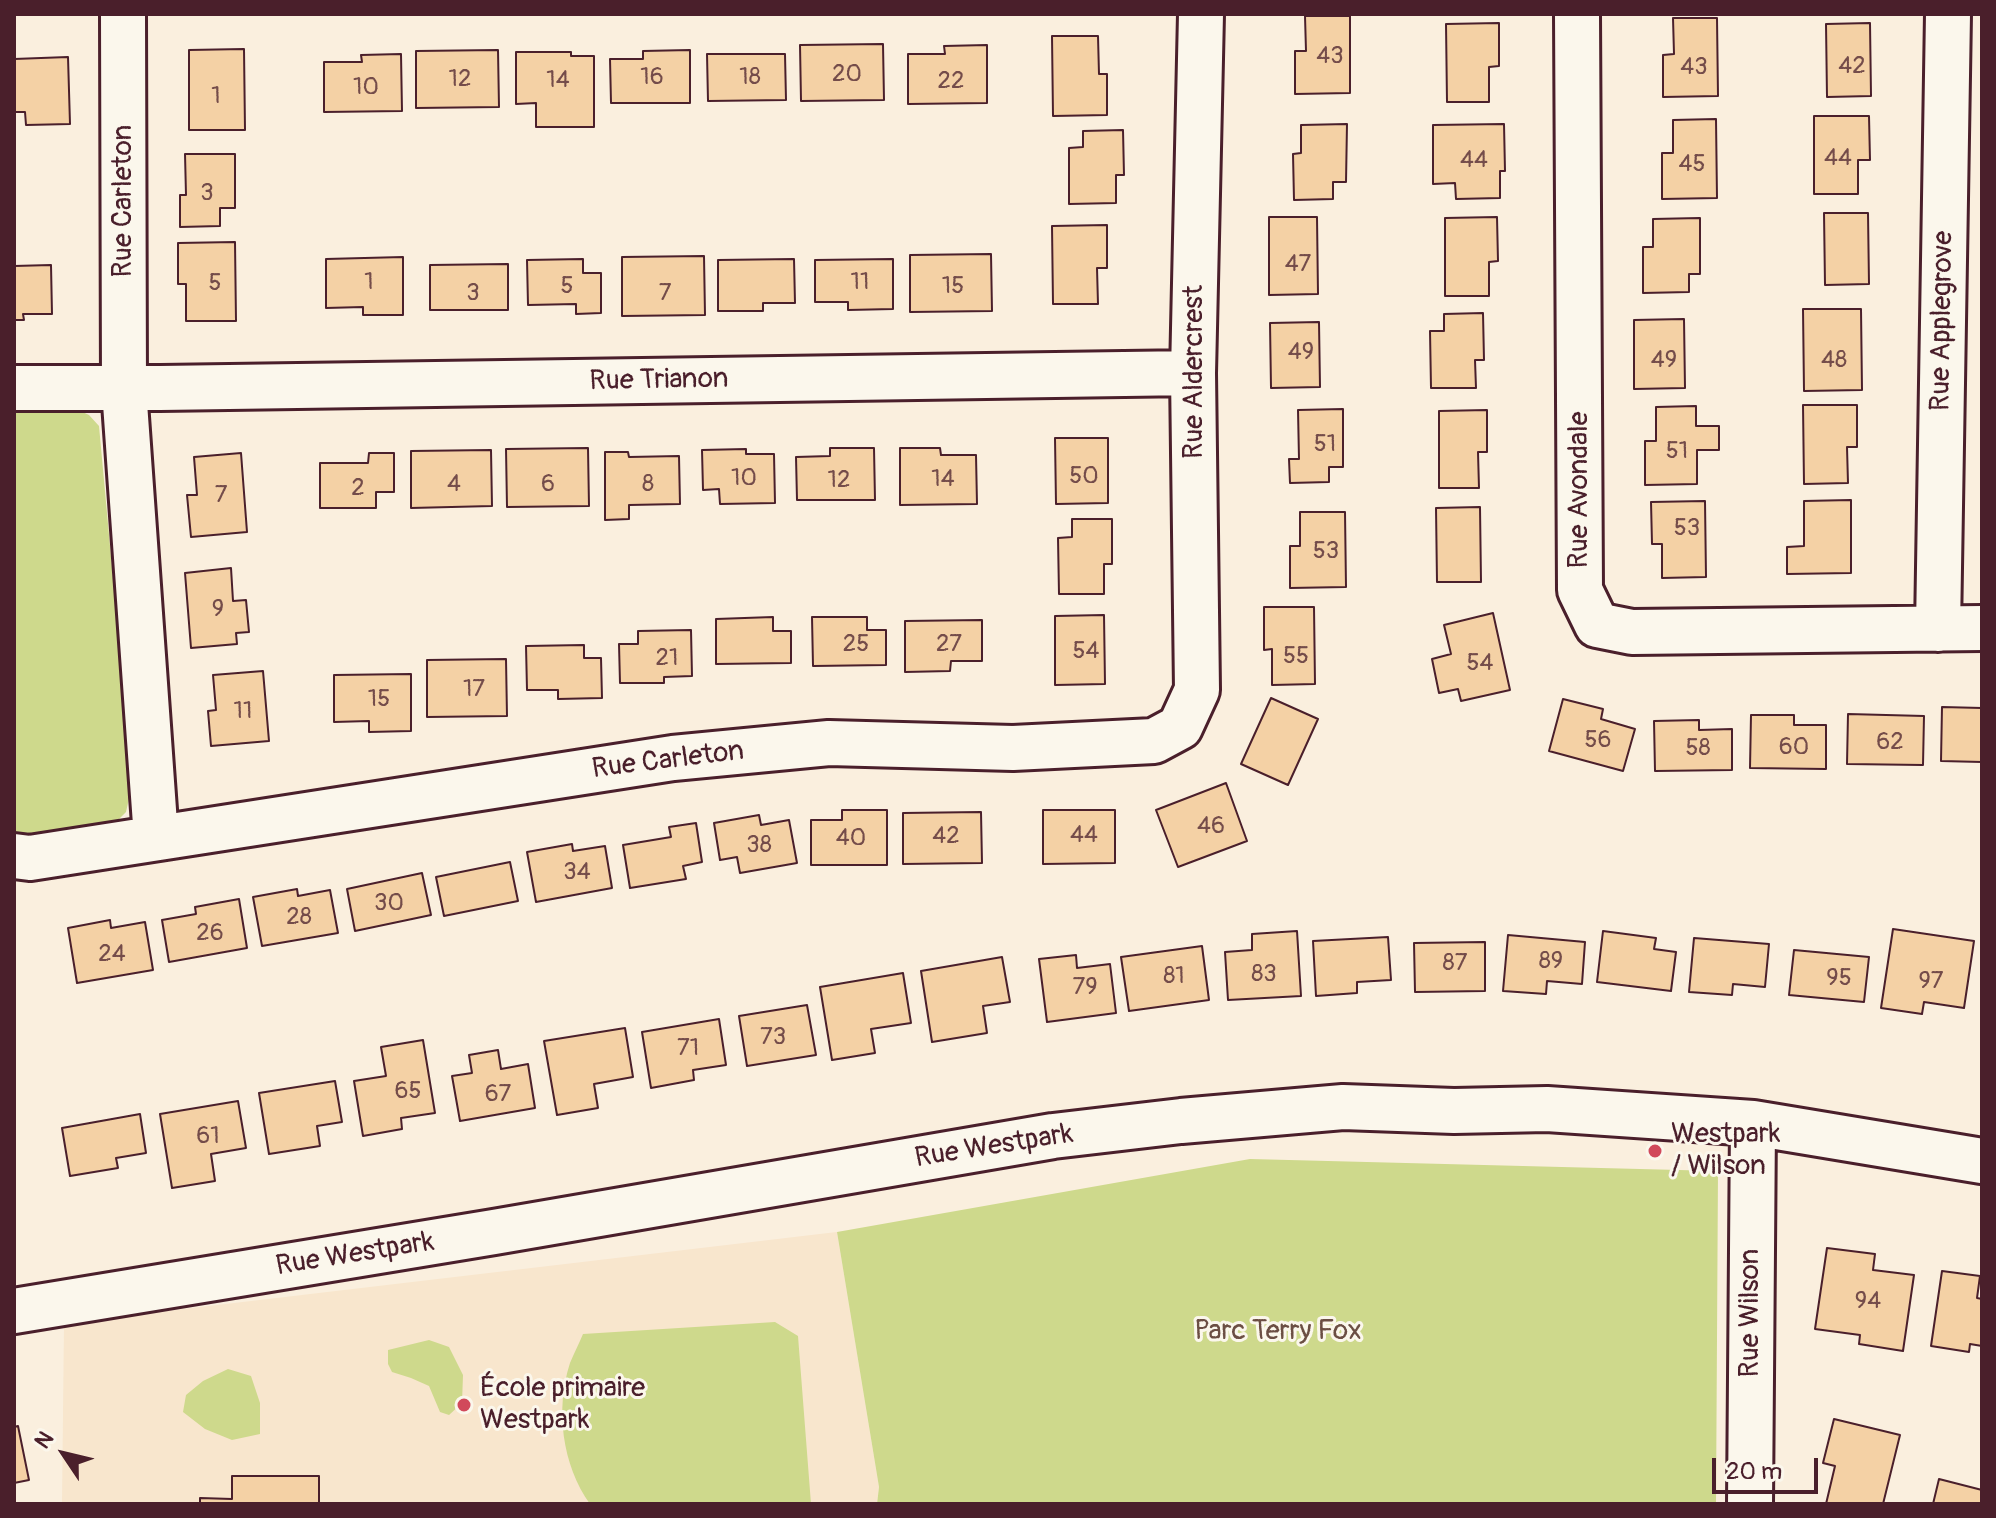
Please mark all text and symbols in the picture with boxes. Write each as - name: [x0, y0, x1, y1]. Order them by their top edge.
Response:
- house number: 43: [1316, 43, 1344, 71]
- house number: 42: [1838, 53, 1866, 81]
- house number: 43: [1680, 54, 1708, 82]
- house number: 20: [832, 61, 862, 89]
- house number: 16: [640, 64, 664, 92]
- house number: 18: [739, 64, 761, 92]
- house number: 12: [449, 66, 471, 94]
- house number: 14: [546, 67, 570, 95]
- house number: 22: [938, 68, 964, 96]
- house number: 10: [353, 74, 379, 102]
- house number: 1: [211, 83, 221, 111]
- street label: Rue Carleton: [107, 125, 141, 277]
- house number: 44: [1824, 145, 1852, 173]
- house number: 44: [1460, 147, 1488, 175]
- house number: 45: [1679, 151, 1705, 179]
- house number: 3: [200, 180, 214, 208]
- street label: Rue Applegrove: [1925, 231, 1961, 411]
- house number: 47: [1285, 251, 1311, 279]
- house number: 1: [364, 269, 374, 297]
- house number: 11: [851, 269, 869, 297]
- house number: 5: [208, 270, 222, 298]
- house number: 5: [560, 273, 574, 301]
- house number: 15: [942, 273, 964, 301]
- house number: 3: [466, 280, 480, 308]
- house number: 7: [659, 280, 671, 308]
- street label: Rue Aldercrest: [1178, 285, 1212, 459]
- house number: 49: [1288, 339, 1314, 367]
- house number: 49: [1651, 347, 1677, 375]
- house number: 48: [1821, 347, 1847, 375]
- street label: Rue Trianon: [589, 363, 729, 399]
- street label: Rue Avondale: [1563, 411, 1597, 569]
- house number: 51: [1314, 431, 1336, 459]
- house number: 51: [1666, 438, 1688, 466]
- house number: 50: [1069, 463, 1099, 491]
- house number: 10: [731, 465, 757, 493]
- house number: 14: [931, 466, 955, 494]
- house number: 12: [828, 467, 850, 495]
- house number: 4: [447, 471, 461, 499]
- house number: 6: [541, 471, 555, 499]
- house number: 8: [642, 471, 654, 499]
- house number: 2: [351, 475, 365, 503]
- house number: 7: [215, 482, 227, 510]
- house number: 53: [1674, 515, 1700, 543]
- house number: 53: [1313, 538, 1339, 566]
- house number: 9: [212, 596, 224, 624]
- house number: 25: [843, 631, 869, 659]
- house number: 27: [936, 631, 962, 659]
- house number: 54: [1073, 638, 1099, 666]
- house number: 55: [1283, 643, 1309, 671]
- house number: 21: [656, 645, 678, 673]
- house number: 54: [1467, 650, 1493, 678]
- house number: 17: [463, 676, 485, 704]
- house number: 15: [368, 686, 390, 714]
- house number: 11: [234, 698, 252, 726]
- house number: 56: [1585, 727, 1611, 755]
- house number: 62: [1876, 729, 1904, 757]
- house number: 60: [1779, 734, 1809, 762]
- street label: Rue Carleton: [590, 735, 746, 787]
- house number: 58: [1685, 735, 1711, 763]
- house number: 46: [1197, 813, 1225, 841]
- house number: 44: [1070, 822, 1098, 850]
- house number: 42: [932, 823, 960, 851]
- house number: 40: [836, 825, 866, 853]
- house number: 38: [746, 832, 772, 860]
- house number: 34: [563, 859, 591, 887]
- house number: 30: [374, 890, 404, 918]
- house number: 28: [286, 904, 312, 932]
- house number: 26: [196, 920, 224, 948]
- house number: 24: [98, 941, 126, 969]
- house number: 89: [1539, 948, 1563, 976]
- house number: 87: [1443, 950, 1467, 978]
- house number: 83: [1251, 961, 1277, 989]
- house number: 81: [1163, 963, 1185, 991]
- house number: 95: [1826, 965, 1852, 993]
- house number: 97: [1918, 968, 1944, 996]
- house number: 79: [1072, 974, 1098, 1002]
- house number: 73: [760, 1024, 786, 1052]
- house number: 71: [677, 1035, 699, 1063]
- house number: 65: [395, 1078, 421, 1106]
- house number: 67: [485, 1081, 511, 1109]
- street label: Rue Westpark: [913, 1118, 1075, 1176]
- place label: Westpark / Wilson: [1671, 1118, 1780, 1184]
- house number: 61: [196, 1123, 220, 1151]
- marker: Westpark / Wilson: [1646, 1142, 1664, 1160]
- street label: Rue Westpark: [274, 1226, 436, 1284]
- street label: Rue Wilson: [1734, 1249, 1768, 1377]
- house number: 94: [1855, 1288, 1881, 1316]
- park label: Parc Terry Fox: [1194, 1315, 1362, 1349]
- place label: École primaire Westpark: [480, 1372, 645, 1438]
- marker: École primaire Westpark: [455, 1396, 473, 1414]
- north arrow: [24, 1414, 104, 1494]
- text: N: [29, 1426, 60, 1454]
- scale bar: [1716, 1442, 1822, 1492]
- text: 20 m: [1726, 1457, 1782, 1486]

